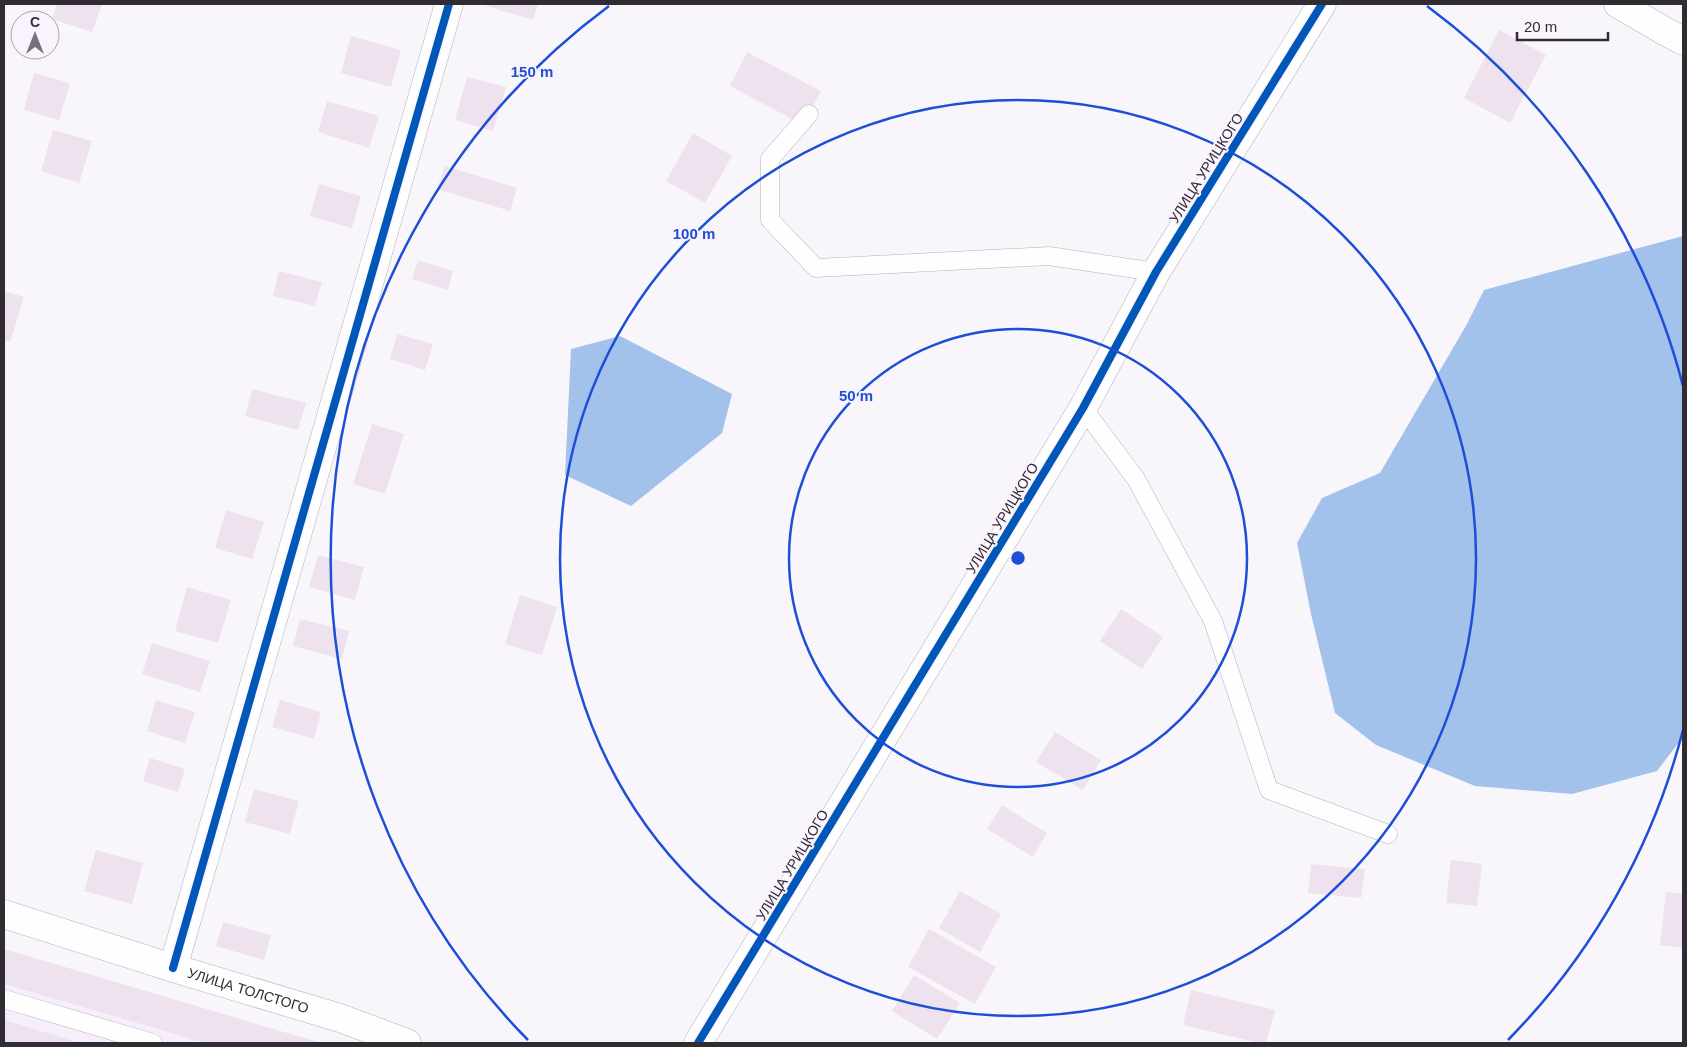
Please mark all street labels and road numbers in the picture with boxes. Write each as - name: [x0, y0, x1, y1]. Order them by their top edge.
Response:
- street label: УЛИЦА УРИЦКОГО: [1166, 110, 1246, 226]
- street label: УЛИЦА УРИЦКОГО: [963, 460, 1041, 576]
- street label: УЛИЦА УРИЦКОГО: [753, 807, 831, 923]
- street label: УЛИЦА ТОЛСТОГО: [186, 965, 311, 1016]

